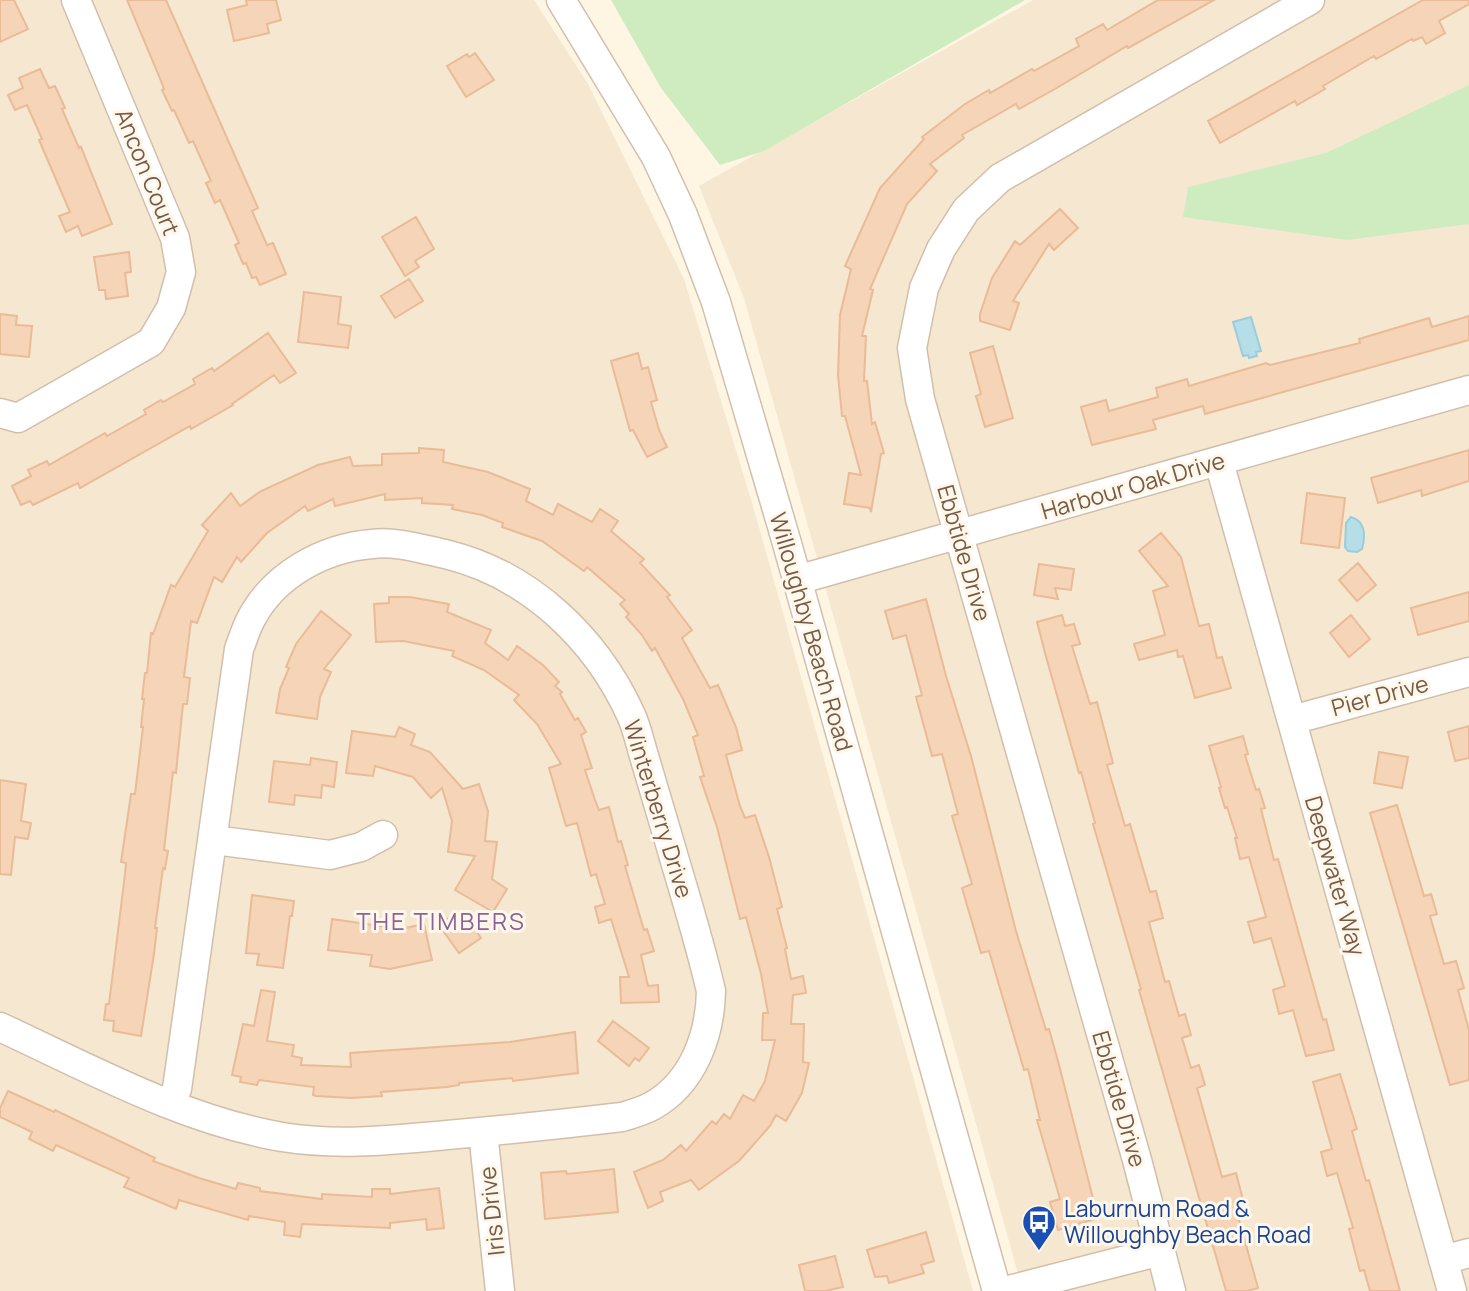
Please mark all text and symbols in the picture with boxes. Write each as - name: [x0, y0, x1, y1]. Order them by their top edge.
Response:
- street label: Ancon Court: [108, 104, 188, 240]
- street label: Harbour Oak Drive: [1037, 444, 1228, 527]
- street label: Ebbtide Drive: [930, 481, 1000, 625]
- street label: Willoughby Beach Road: [763, 509, 861, 755]
- street label: Pier Drive: [1328, 667, 1432, 723]
- street label: Winterberry Drive: [617, 716, 701, 902]
- street label: Deepwater Way: [1298, 792, 1374, 959]
- district label: THE TIMBERS: [356, 904, 526, 937]
- street label: Ebbtide Drive: [1085, 1027, 1155, 1171]
- street label: Iris Drive: [470, 1165, 512, 1257]
- place label: Laburnum Road & Willoughby Beach Road: [1064, 1192, 1311, 1250]
- bus stop icon: Laburnum Road & Willoughby Beach Road: [1020, 1203, 1058, 1252]

